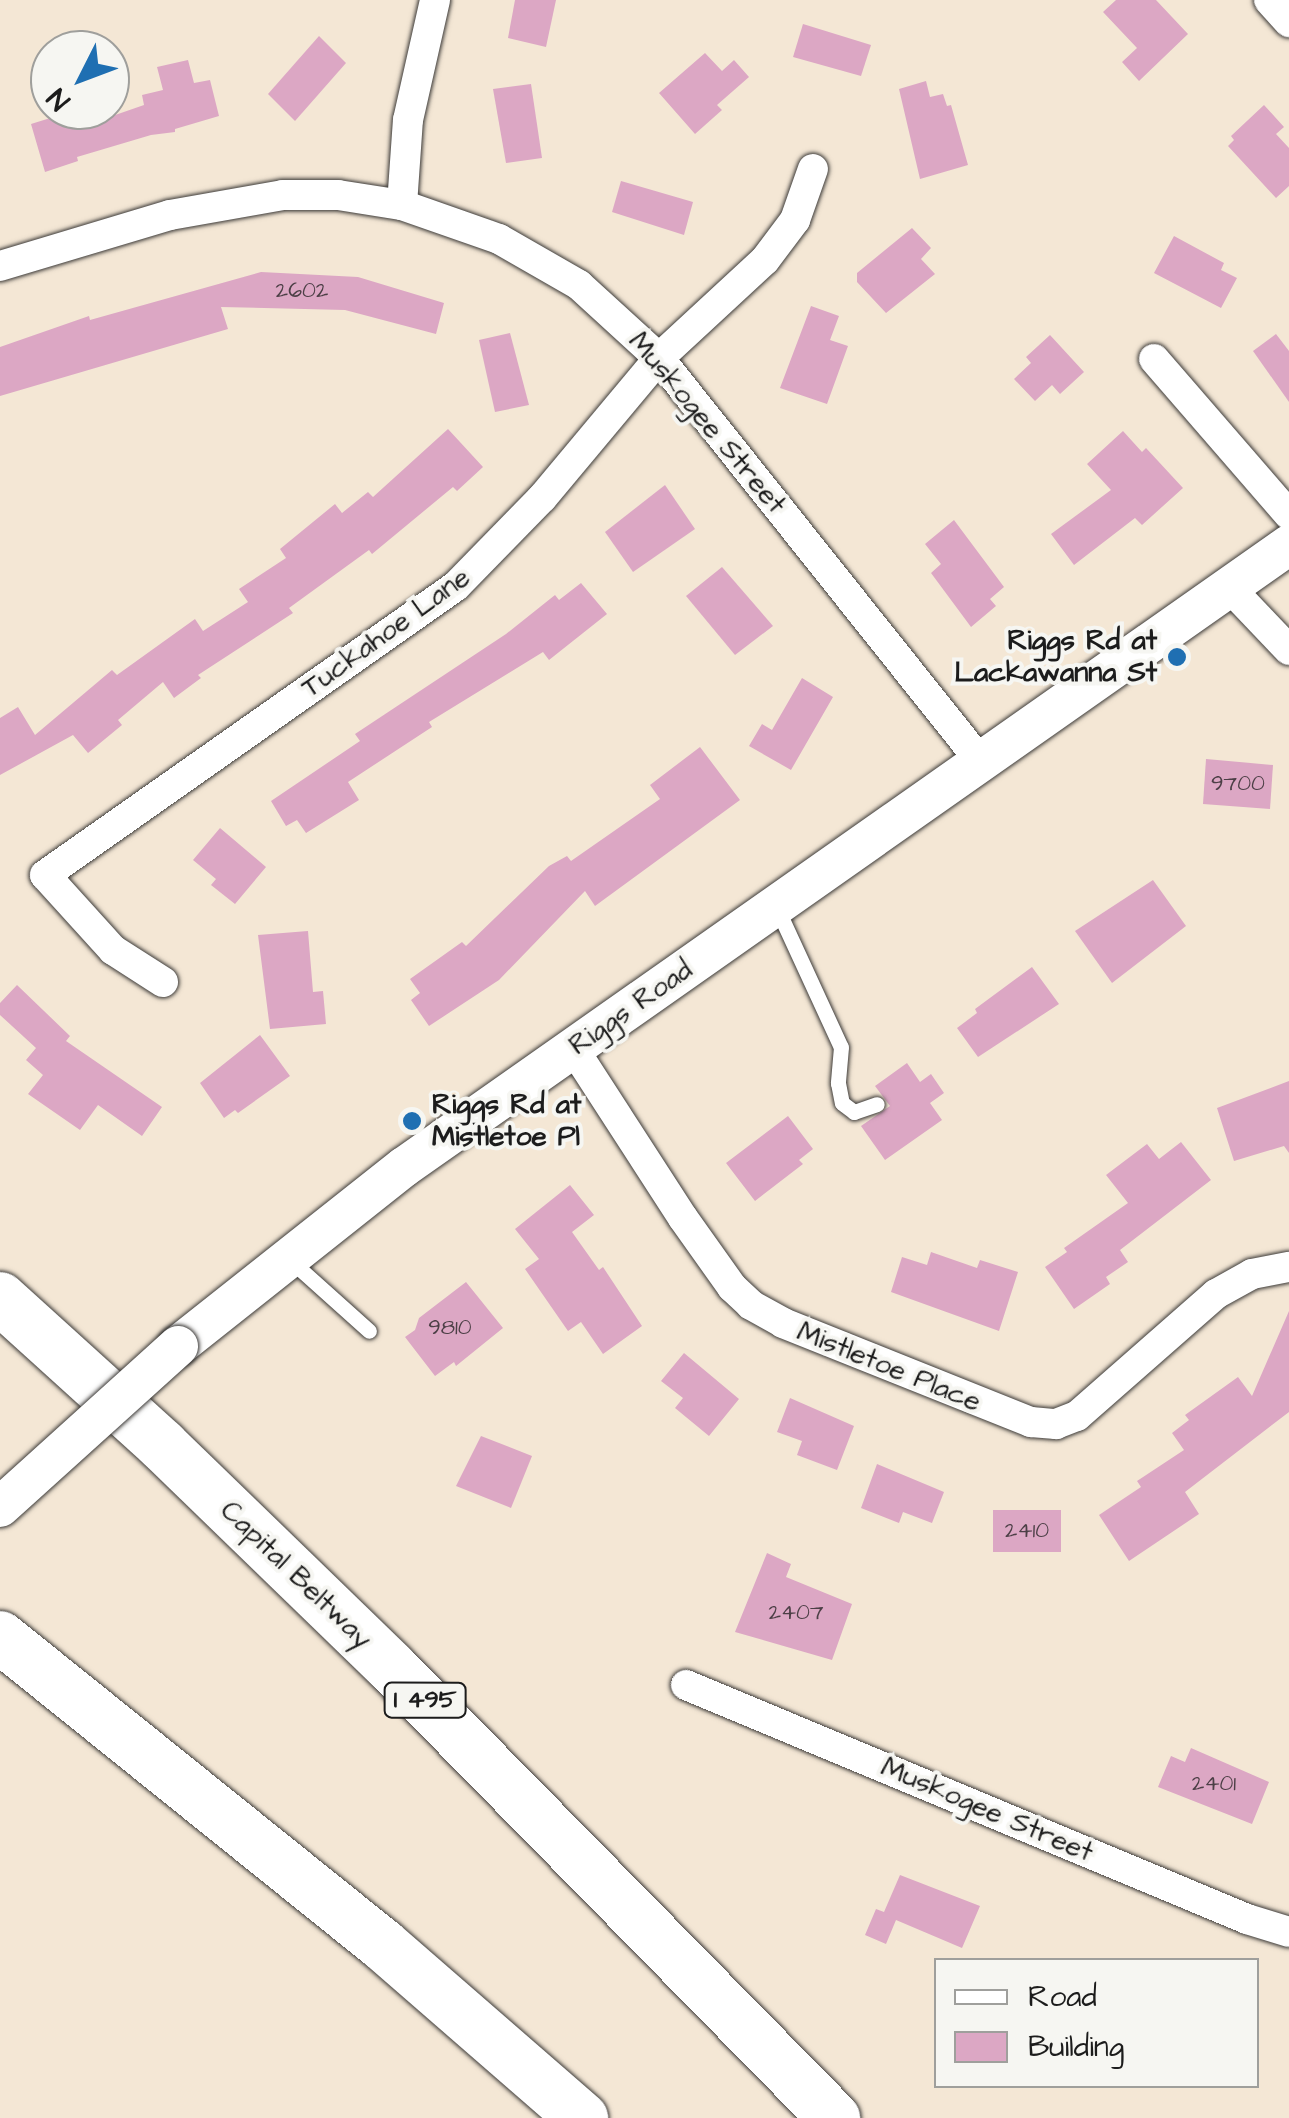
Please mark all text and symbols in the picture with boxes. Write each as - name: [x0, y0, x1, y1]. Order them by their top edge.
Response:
- north arrow: [30, 30, 130, 130]
- text: N: [38, 79, 79, 119]
- house number: 2602: [276, 278, 328, 304]
- street label: Muskogee Street: [621, 325, 793, 521]
- street label: Tuckahoe Lane: [295, 561, 477, 705]
- place label: Riggs Rd at Lackawanna St: [955, 624, 1157, 690]
- marker: Riggs Rd at Lackawanna St: [1166, 646, 1188, 668]
- house number: 9700: [1211, 771, 1265, 797]
- street label: Riggs Road: [563, 953, 699, 1063]
- place label: Riggs Rd at Mistletoe Pl: [432, 1088, 581, 1154]
- marker: Riggs Rd at Mistletoe Pl: [401, 1110, 423, 1132]
- house number: 9810: [428, 1315, 472, 1341]
- street label: Mistletoe Place: [792, 1315, 986, 1419]
- street label: Capital Beltway: [213, 1494, 379, 1656]
- house number: 2410: [1005, 1518, 1049, 1544]
- house number: 2407: [769, 1600, 823, 1626]
- road number: I 495: [382, 1680, 468, 1720]
- street label: Muskogee Street: [876, 1750, 1098, 1870]
- house number: 2401: [1192, 1771, 1236, 1797]
- legend: [934, 1958, 1259, 2088]
- text: Road: [1028, 1976, 1097, 2018]
- text: Building: [1028, 2026, 1124, 2068]

